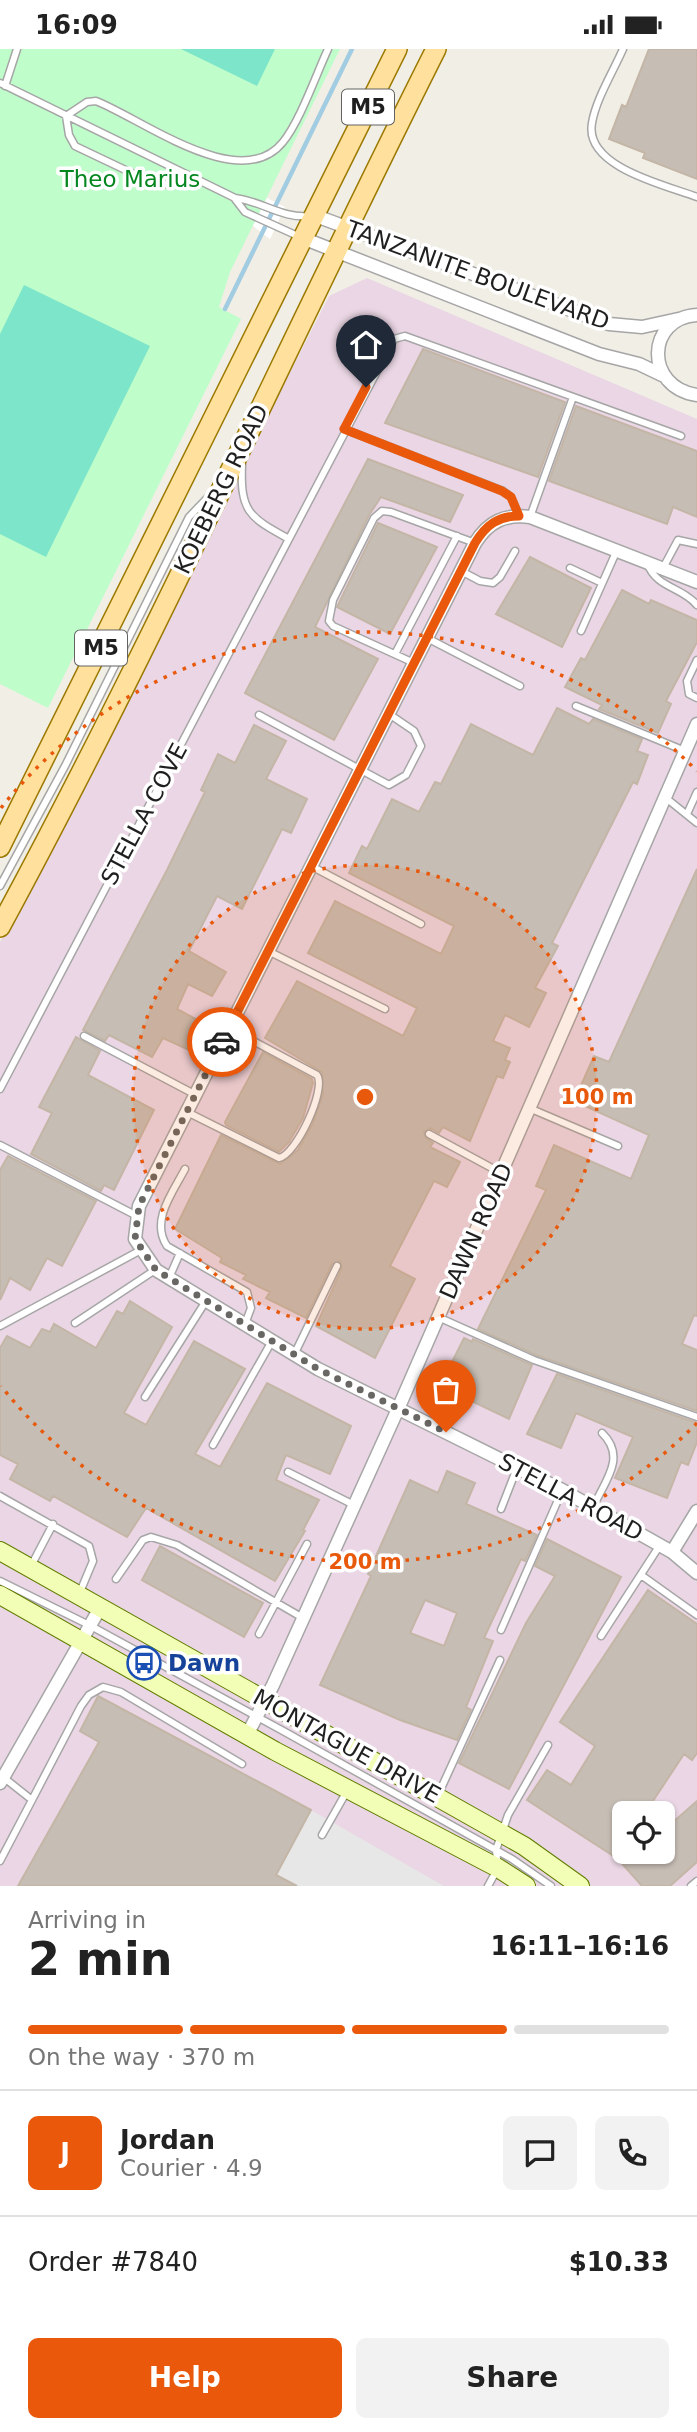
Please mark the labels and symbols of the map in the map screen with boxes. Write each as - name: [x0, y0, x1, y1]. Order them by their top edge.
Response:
- road number: M5: [342, 90, 394, 125]
- park label: Theo Marius: [59, 166, 200, 192]
- street label: TANZANITE BOULEVARD: [342, 215, 613, 335]
- pin: [336, 315, 396, 387]
- street label: KOEBERG ROAD: [169, 400, 273, 578]
- road number: M5: [75, 631, 127, 665]
- street label: STELLA COVE: [96, 739, 192, 889]
- courier: [187, 1007, 257, 1077]
- centre of rings: [353, 1085, 377, 1109]
- text: 100 m: [560, 1085, 634, 1109]
- street label: DAWN ROAD: [434, 1159, 518, 1303]
- pin: [416, 1360, 476, 1432]
- street label: STELLA ROAD: [494, 1448, 648, 1546]
- text: 200 m: [328, 1550, 402, 1574]
- bus stop icon: Dawn: [125, 1644, 163, 1682]
- place label: Dawn: [168, 1650, 240, 1676]
- street label: MONTAGUE DRIVE: [249, 1684, 445, 1808]

